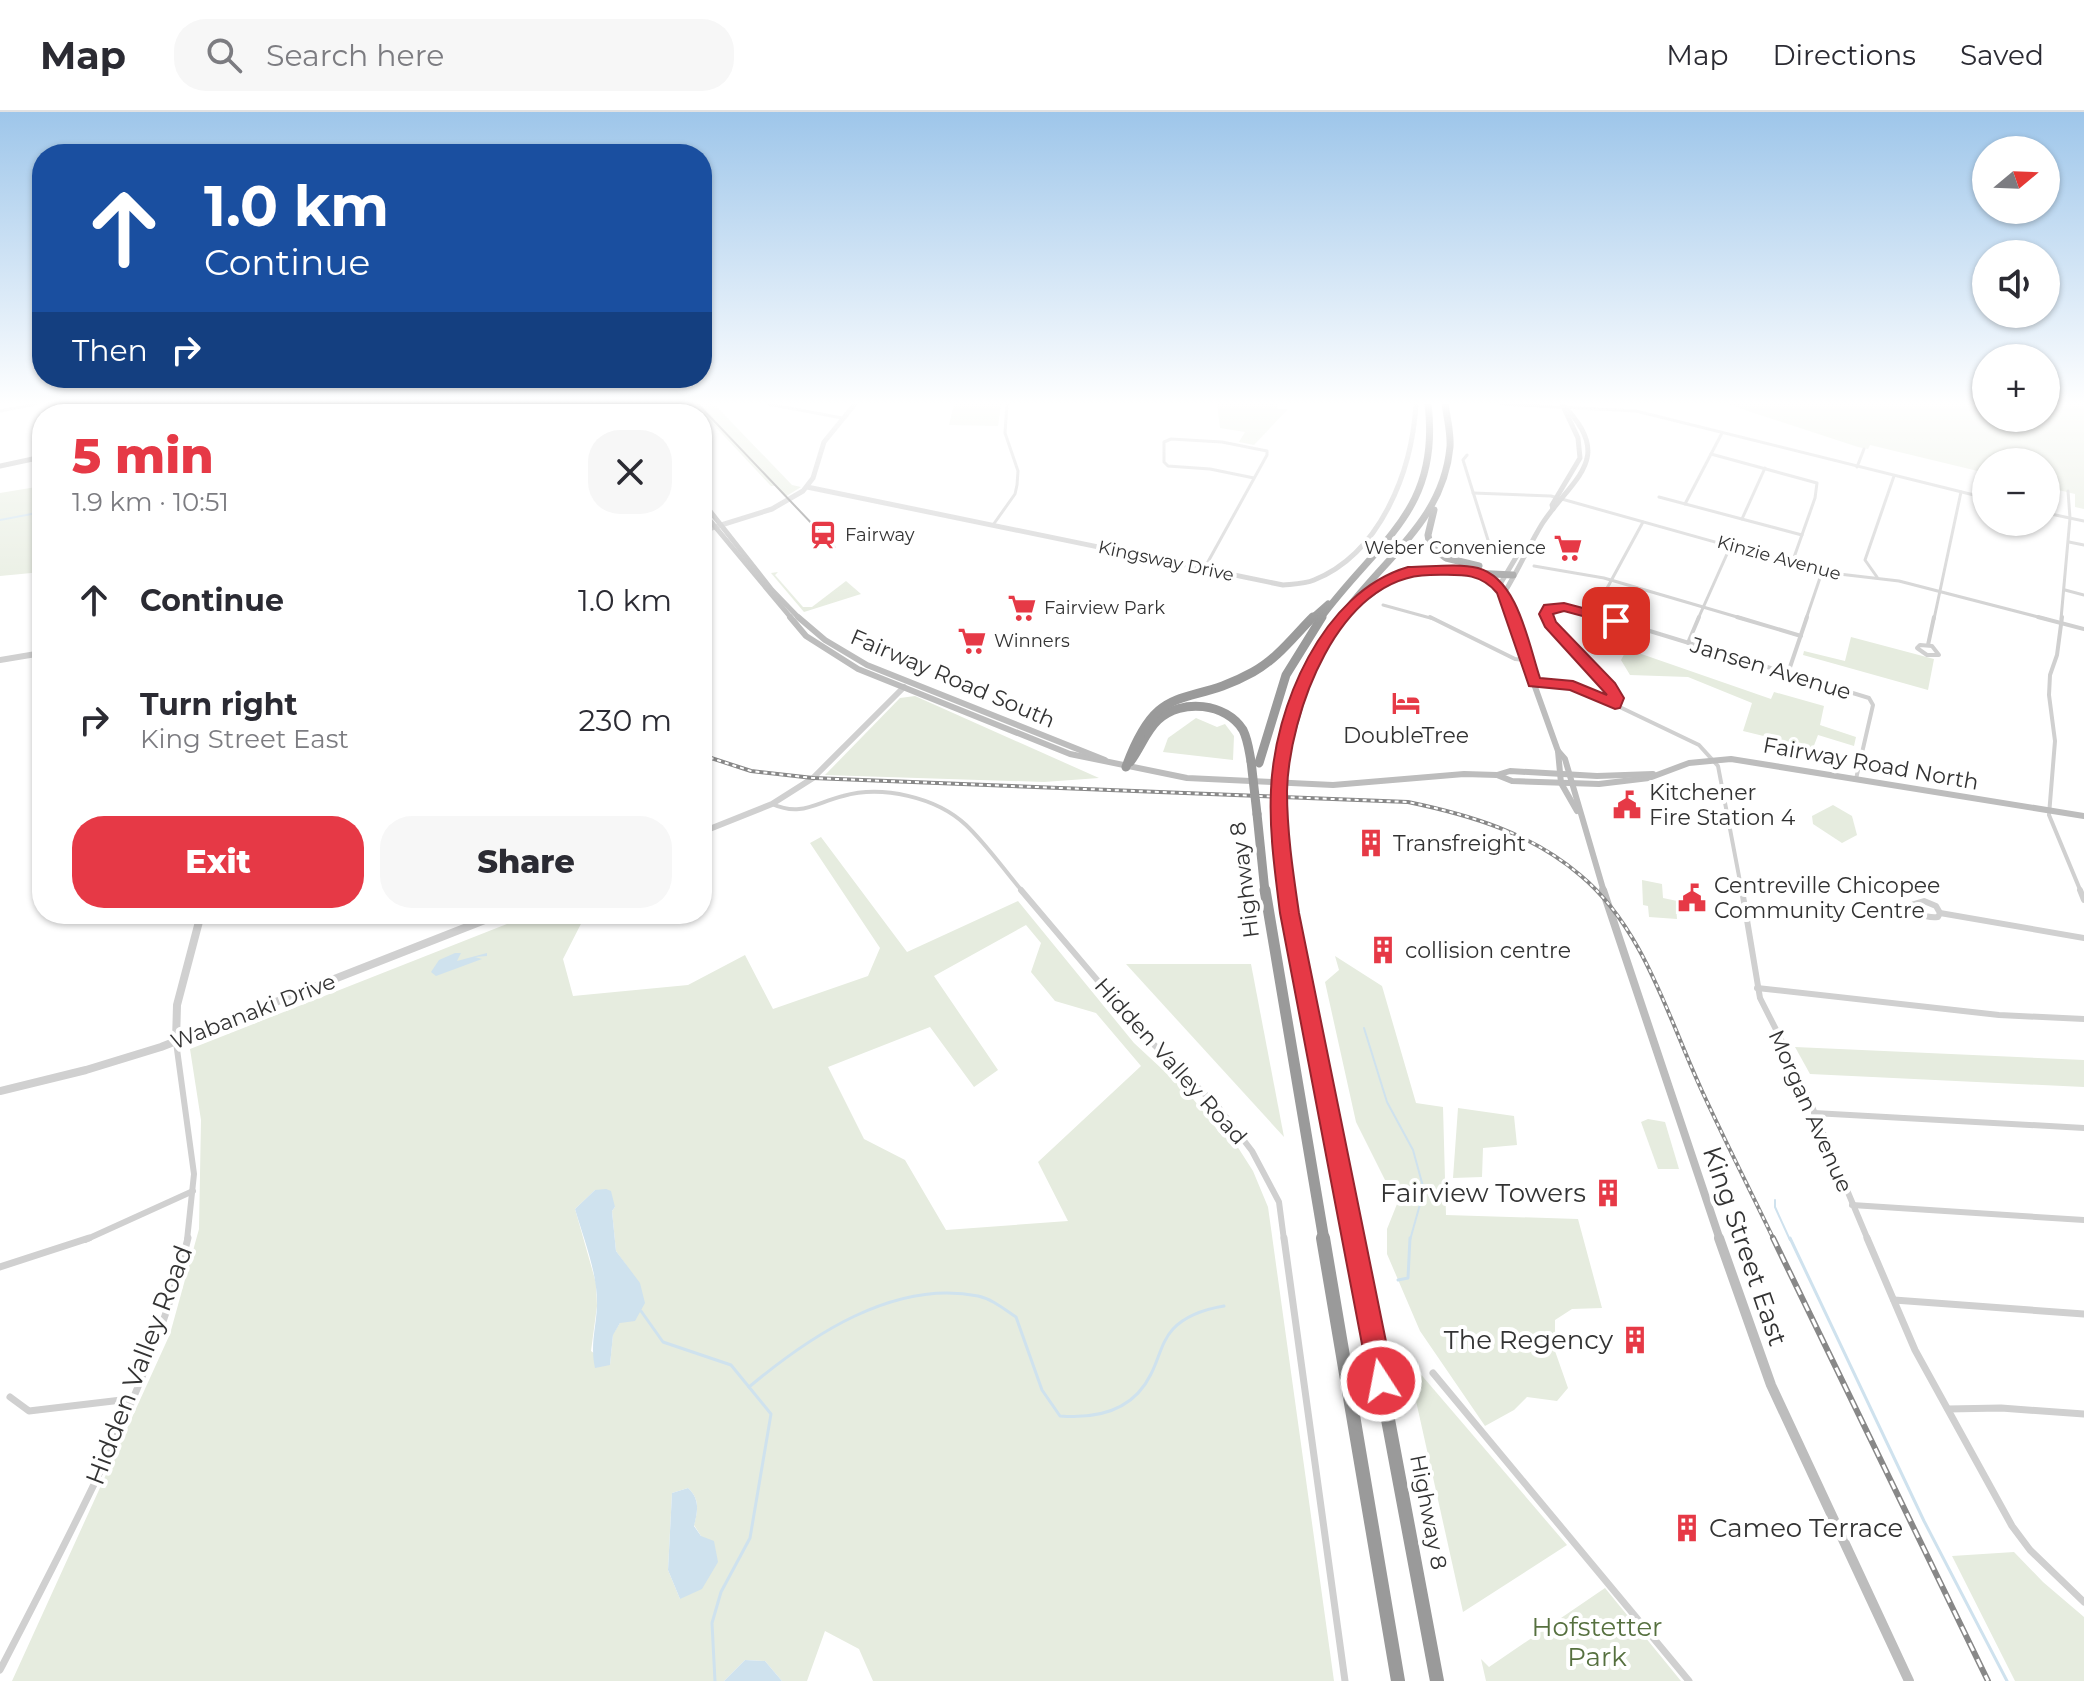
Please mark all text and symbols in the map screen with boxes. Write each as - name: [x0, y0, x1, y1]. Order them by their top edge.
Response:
- search box: [174, 19, 734, 91]
- text: Map: [40, 32, 126, 79]
- icon: search: [202, 33, 246, 77]
- text: Search here: [266, 37, 444, 74]
- text: Map: [1666, 38, 1728, 72]
- text: Directions: [1772, 38, 1916, 72]
- text: Saved: [1960, 38, 2044, 72]
- north arrow: [1972, 136, 2060, 224]
- map controls: [1972, 136, 2060, 536]
- text: 1.0 km: [204, 172, 389, 240]
- icon: ahead: [72, 176, 176, 280]
- text: Continue: [204, 240, 370, 284]
- button: sound: [1972, 240, 2060, 328]
- icon: right: [164, 328, 208, 372]
- text: Then: [72, 332, 148, 369]
- button: +: [1972, 344, 2060, 432]
- text: 5 min: [72, 427, 214, 485]
- button: close: [588, 430, 672, 514]
- button: −: [1972, 448, 2060, 536]
- text: 1.9 km · 10:51: [72, 486, 229, 518]
- station icon: Fairway: [808, 520, 838, 550]
- place label: Fairway: [845, 524, 915, 546]
- street label: Kinzie Avenue: [1715, 531, 1843, 585]
- supermarket icon: Weber Convenience: [1553, 533, 1583, 563]
- street label: Kingsway Drive: [1096, 536, 1236, 586]
- place label: Weber Convenience: [1364, 537, 1546, 559]
- icon: ahead: [72, 578, 116, 622]
- text: Continue: [140, 582, 284, 619]
- text: 1.0 km: [578, 582, 672, 619]
- pin: [1582, 587, 1650, 655]
- supermarket icon: Fairview Park: [1007, 593, 1037, 623]
- place label: Fairview Park: [1044, 597, 1165, 619]
- icon: arrive: [1594, 599, 1638, 643]
- street label: Fairway Road South: [846, 623, 1059, 734]
- supermarket icon: Winners: [957, 626, 987, 656]
- place label: Winners: [994, 630, 1070, 652]
- street label: Jansen Avenue: [1686, 631, 1854, 706]
- text: Turn right: [140, 686, 297, 723]
- hotel icon: DoubleTree: [1391, 688, 1421, 718]
- icon: right: [72, 698, 116, 742]
- text: 230 m: [578, 702, 672, 739]
- place label: DoubleTree: [1343, 722, 1469, 749]
- text: King Street East: [140, 723, 349, 755]
- street label: Fairway Road North: [1761, 731, 1981, 796]
- place label: Kitchener Fire Station 4: [1649, 779, 1796, 831]
- public building icon: Kitchener Fire Station 4: [1612, 790, 1642, 820]
- button: Exit: [72, 816, 364, 908]
- button: Share: [380, 816, 672, 908]
- street label: Highway 8: [1224, 820, 1265, 940]
- building icon: Transfreight: [1356, 828, 1386, 858]
- place label: Transfreight: [1393, 830, 1526, 857]
- place label: Centreville Chicopee Community Centre: [1714, 872, 1940, 924]
- public building icon: Centreville Chicopee Community Centre: [1677, 883, 1707, 913]
- building icon: collision centre: [1368, 935, 1398, 965]
- place label: collision centre: [1405, 937, 1571, 964]
- street label: Wabanaki Drive: [167, 968, 339, 1055]
- street label: Hidden Valley Road: [1089, 972, 1253, 1150]
- street label: Morgan Avenue: [1763, 1026, 1858, 1197]
- street label: King Street East: [1696, 1142, 1794, 1350]
- place label: Fairview Towers: [1380, 1177, 1586, 1209]
- building icon: Fairview Towers: [1593, 1178, 1623, 1208]
- street label: Hidden Valley Road: [79, 1241, 199, 1489]
- place label: The Regency: [1444, 1324, 1614, 1356]
- building icon: The Regency: [1620, 1325, 1650, 1355]
- position arrow: [1339, 1339, 1423, 1423]
- street label: Highway 8: [1404, 1452, 1453, 1572]
- place label: Cameo Terrace: [1709, 1512, 1903, 1544]
- building icon: Cameo Terrace: [1672, 1513, 1702, 1543]
- park label: Hofstetter Park: [1531, 1611, 1663, 1673]

